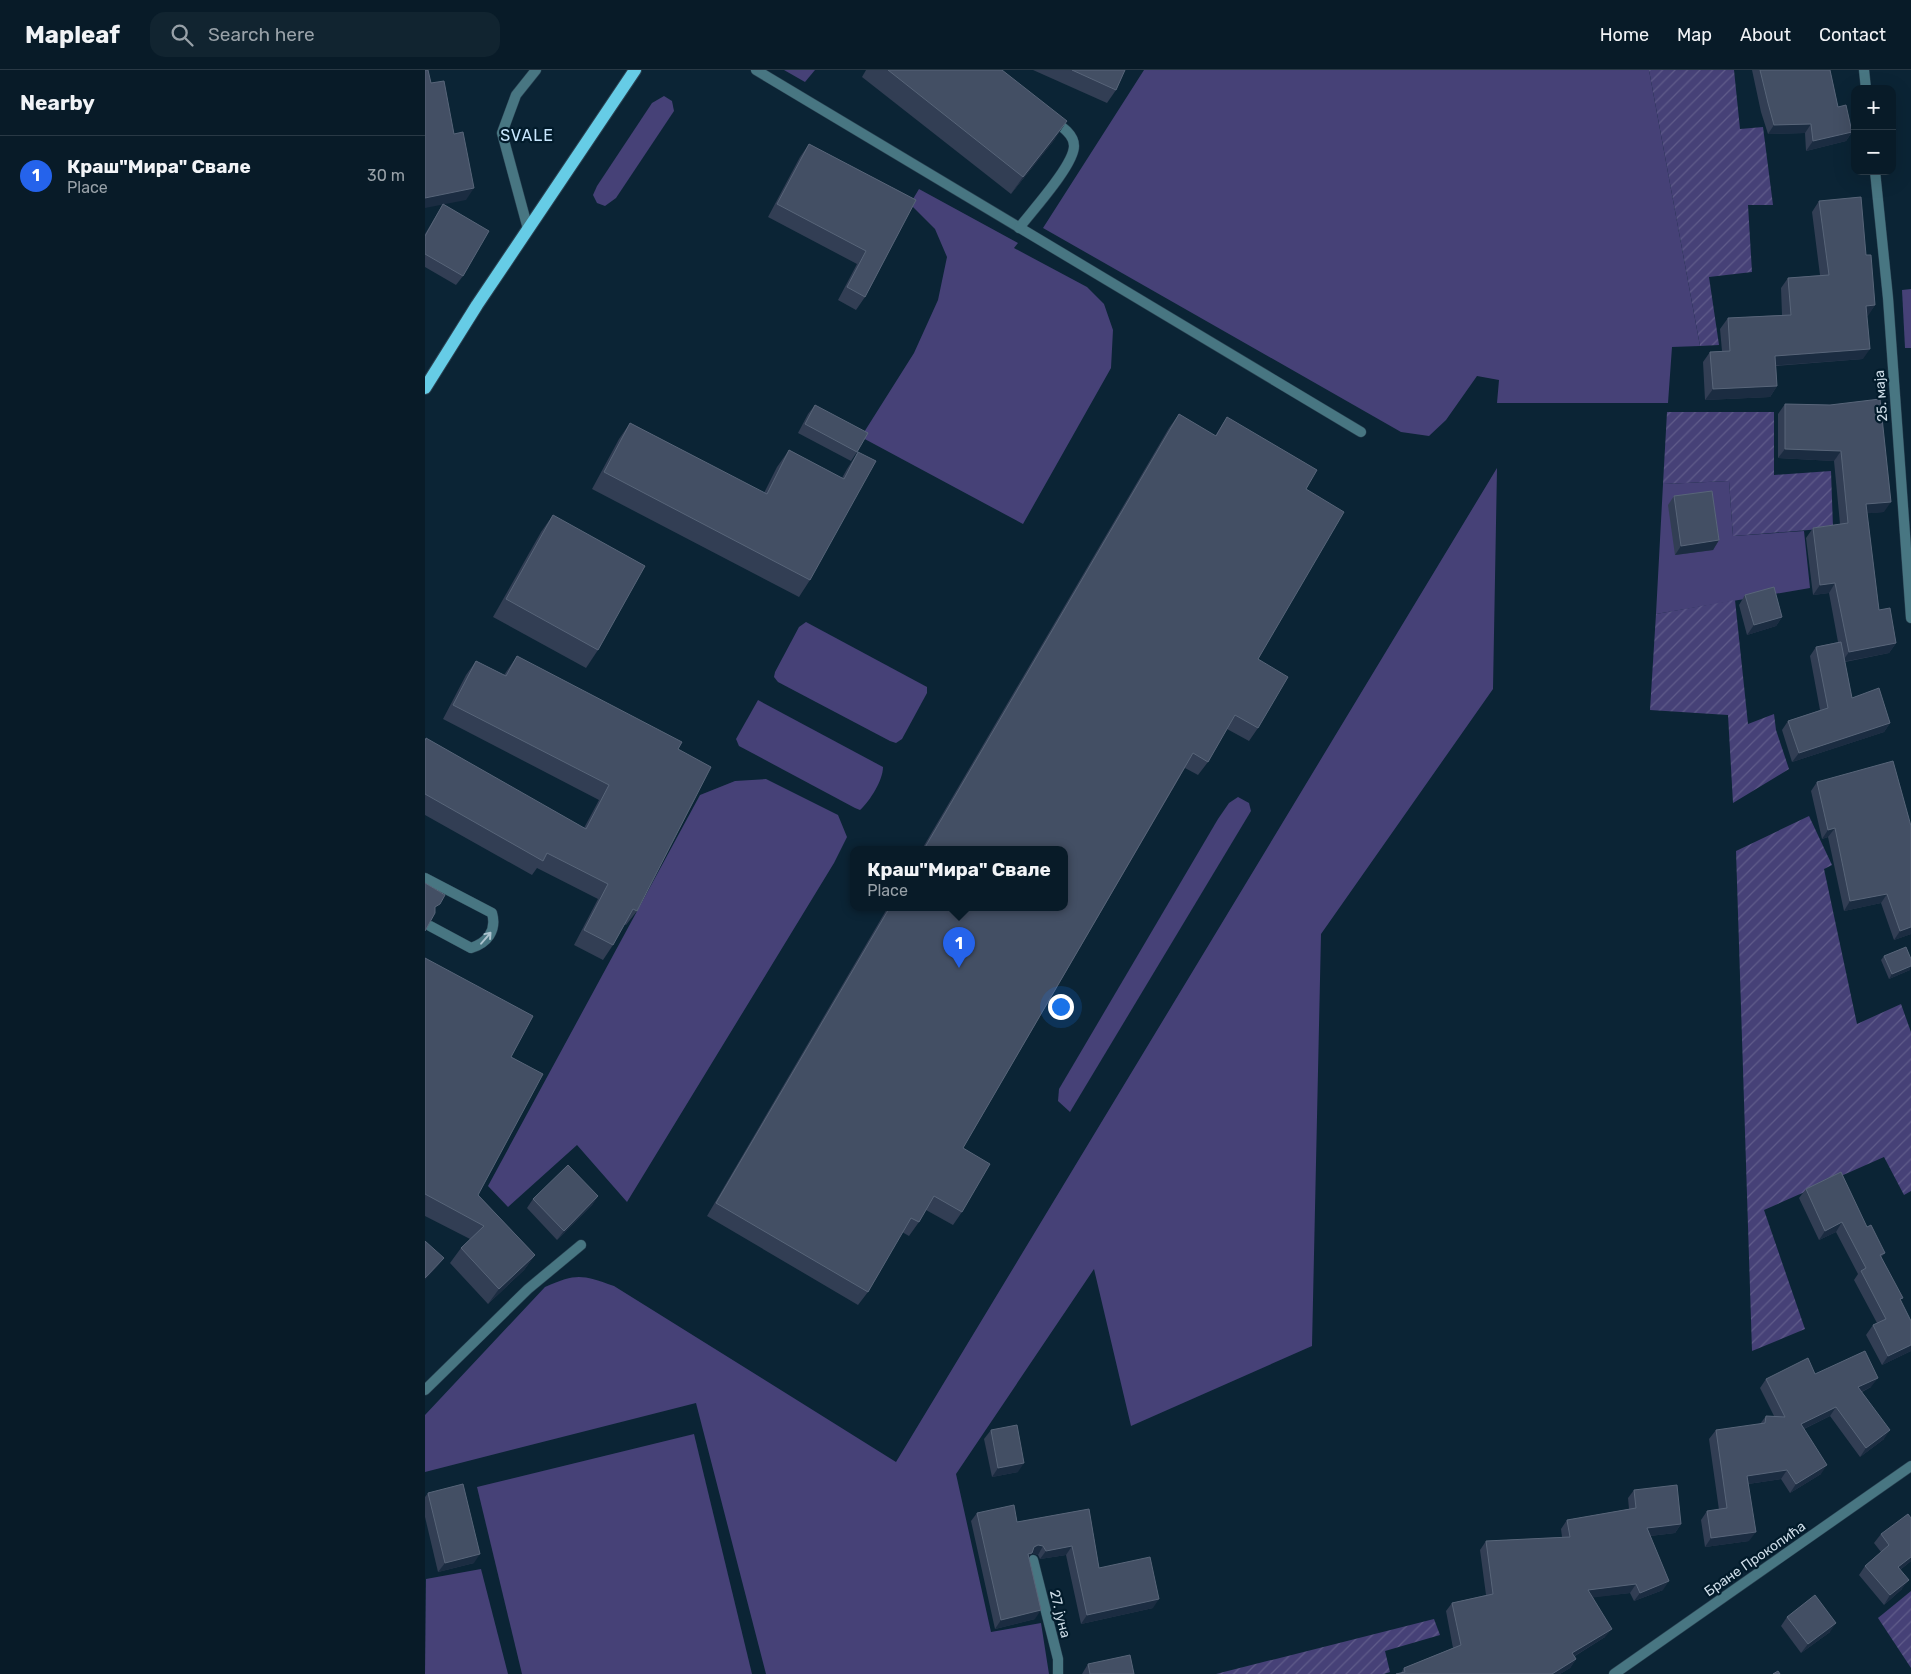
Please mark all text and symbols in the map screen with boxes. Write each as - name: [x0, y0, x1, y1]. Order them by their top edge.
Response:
- search box: [150, 12, 500, 57]
- text: Mapleaf: [25, 21, 120, 49]
- icon: search: [168, 21, 196, 49]
- text: Search here: [208, 23, 315, 46]
- text: Home: [1600, 24, 1649, 46]
- text: Map: [1677, 24, 1712, 46]
- text: About: [1740, 24, 1791, 46]
- text: Contact: [1819, 24, 1886, 46]
- map controls: [1851, 85, 1896, 175]
- button: +: [1851, 85, 1896, 130]
- text: Nearby: [20, 90, 95, 115]
- district label: SVALE: [500, 126, 554, 145]
- button: −: [1851, 130, 1896, 175]
- text: Краш"Мира" Свале: [67, 155, 251, 178]
- text: 1: [32, 166, 40, 185]
- text: 30 m: [367, 166, 405, 185]
- text: Place: [67, 178, 108, 197]
- street label: 25. маја: [1871, 370, 1891, 422]
- popup: [850, 846, 1068, 911]
- text: Краш"Мира" Свале: [867, 858, 1051, 881]
- text: Place: [867, 881, 908, 900]
- pin: 1: [943, 927, 975, 968]
- one-way arrow: [481, 931, 492, 944]
- your location: [1048, 994, 1074, 1020]
- street label: Бране Прокопића: [1701, 1518, 1809, 1600]
- street label: 27. јуна: [1046, 1588, 1074, 1640]

